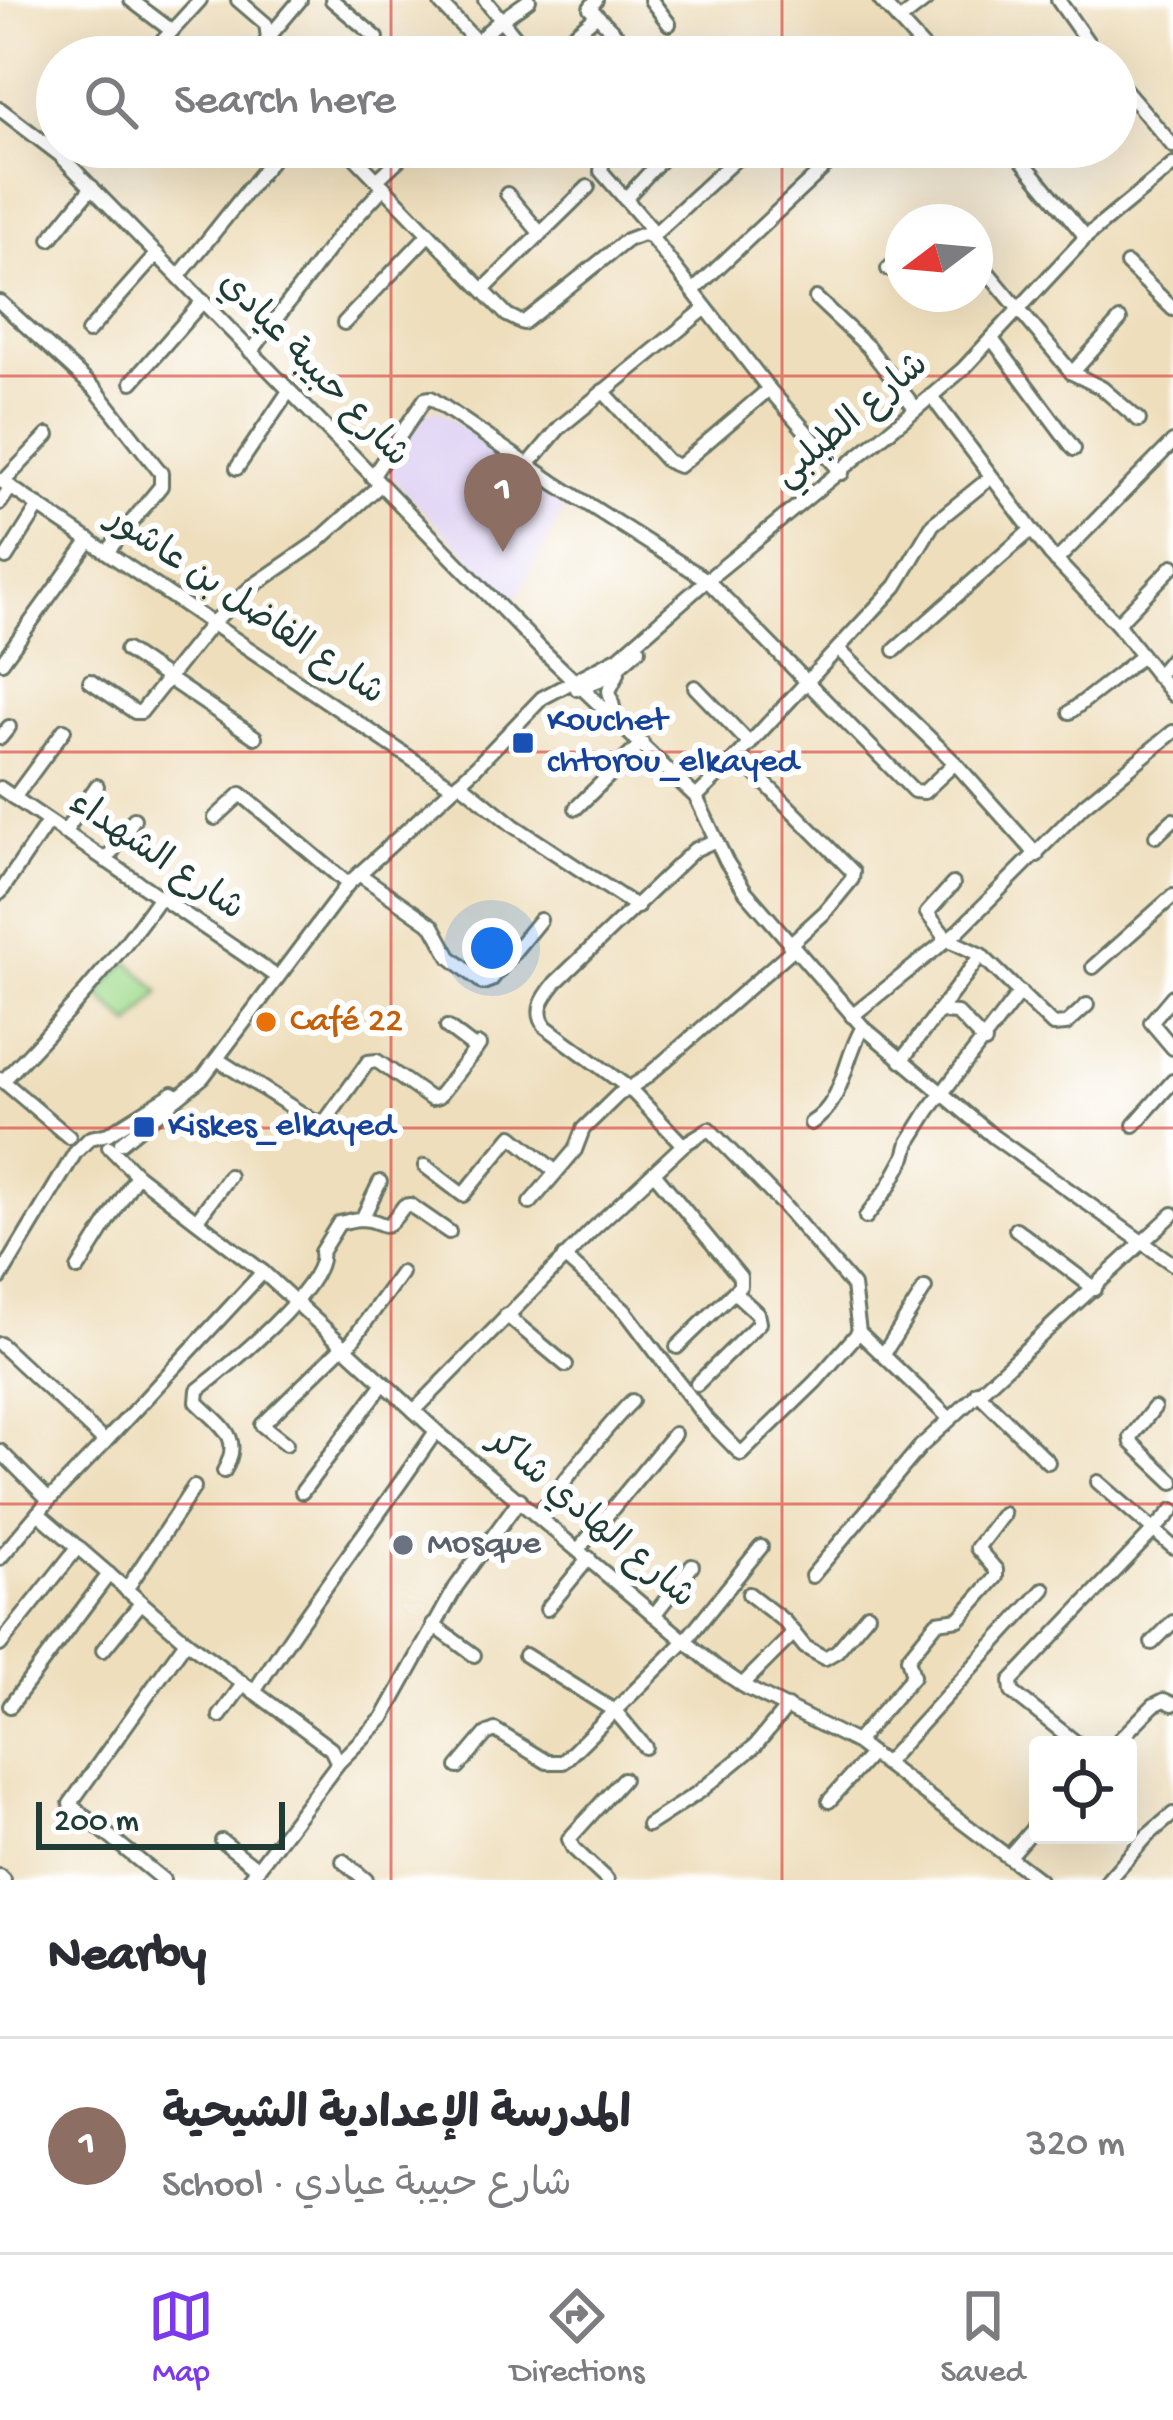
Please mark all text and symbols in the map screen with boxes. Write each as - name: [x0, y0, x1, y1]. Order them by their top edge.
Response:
- search box: [36, 36, 1137, 168]
- icon: search: [78, 69, 144, 135]
- text: Search here: [174, 76, 396, 129]
- north arrow: [885, 204, 993, 312]
- street label: شارع حبيبة عيادي: [208, 264, 416, 478]
- street label: شارع الطبلبي: [767, 345, 941, 502]
- pin: 1: [464, 453, 542, 552]
- street label: شارع الفاضل بن عاشور: [95, 497, 391, 717]
- place label: Kouchet chtorou_elkayed: [547, 701, 802, 785]
- marker: Kouchet chtorou_elkayed: [510, 730, 536, 756]
- street label: شارع الشهداء: [59, 784, 251, 932]
- your location: [462, 918, 522, 978]
- place label: Café 22: [290, 1001, 403, 1044]
- marker: Café 22: [253, 1009, 279, 1035]
- place label: Kiskes_elkayed: [168, 1106, 398, 1149]
- marker: Kiskes_elkayed: [131, 1114, 157, 1140]
- street label: شارع الهادي شاكر: [476, 1420, 702, 1620]
- place label: Mosque: [427, 1524, 541, 1567]
- marker: Mosque: [390, 1532, 416, 1558]
- map controls: [1029, 1736, 1137, 1844]
- button: locate: [1029, 1736, 1137, 1844]
- scale bar: [36, 1796, 285, 1849]
- text: 200 m: [54, 1804, 139, 1842]
- text: Nearby: [48, 1928, 206, 1988]
- text: المدرسة الإعدادية الشيحية: [162, 2091, 631, 2144]
- text: 1: [79, 2123, 95, 2169]
- text: 320 m: [1027, 2123, 1125, 2169]
- text: School · شارع حبيبة عيادي: [162, 2164, 572, 2210]
- tab: Map: [148, 2283, 214, 2393]
- tab: Directions: [510, 2283, 644, 2393]
- tab: Saved: [940, 2283, 1025, 2393]

